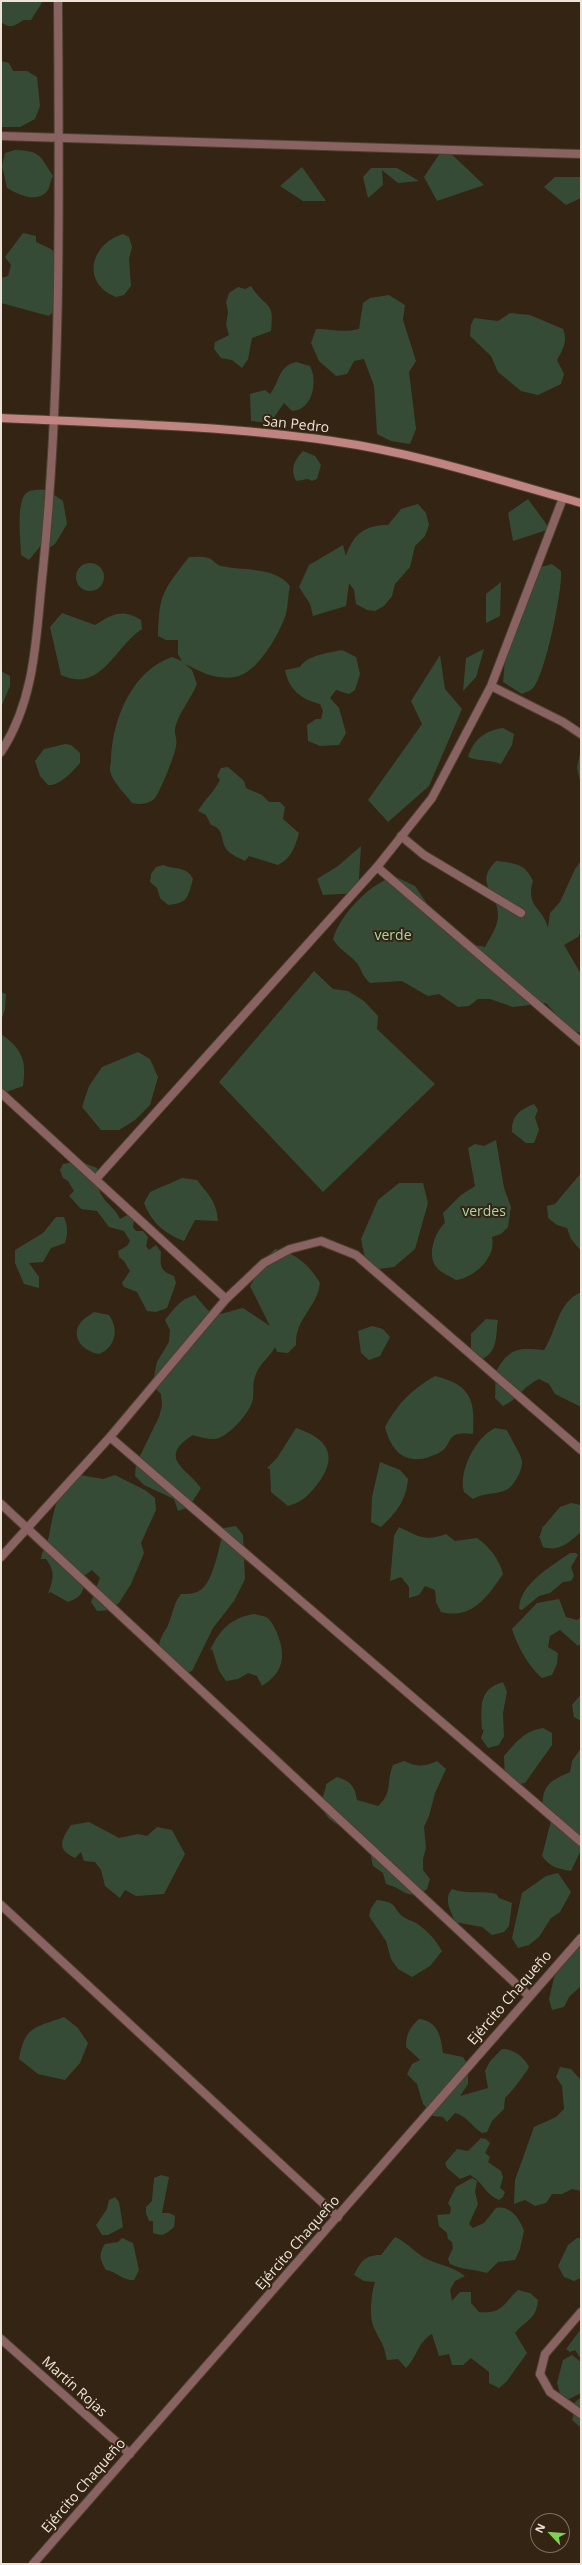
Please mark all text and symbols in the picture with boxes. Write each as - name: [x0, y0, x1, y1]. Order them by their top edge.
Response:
- street label: San Pedro: [262, 413, 330, 437]
- park label: verde: [374, 928, 412, 944]
- park label: verdes: [462, 1204, 506, 1220]
- street label: Ejército Chaqueño: [464, 1947, 556, 2049]
- street label: Ejército Chaqueño: [252, 2192, 344, 2294]
- street label: Martín Rojas: [38, 2353, 110, 2421]
- street label: Ejército Chaqueño: [38, 2435, 130, 2537]
- north arrow: [530, 2513, 570, 2553]
- text: N: [531, 2521, 548, 2535]

